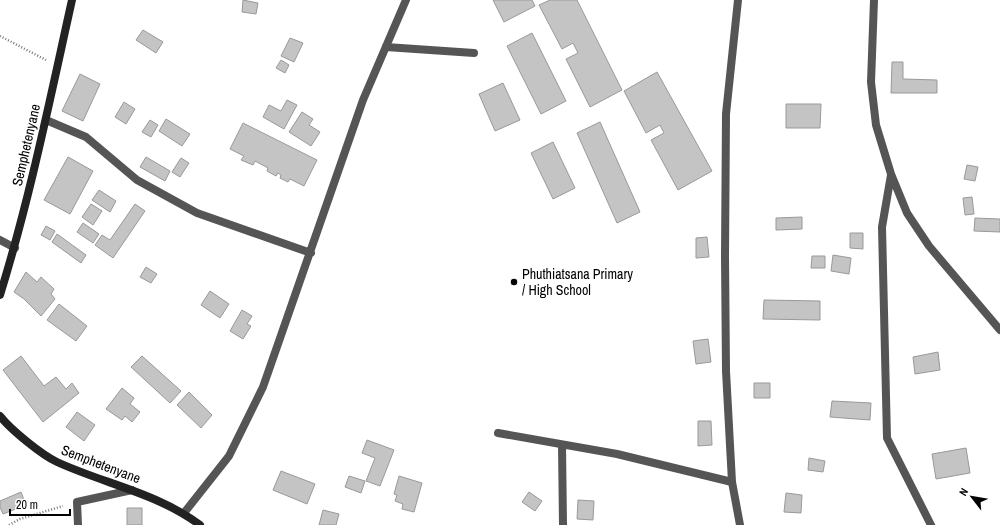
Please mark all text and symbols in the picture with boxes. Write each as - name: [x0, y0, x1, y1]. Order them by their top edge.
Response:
- street label: Semphetenyane: [8, 102, 44, 188]
- place label: Phuthiatsana Primary / High School: [522, 265, 633, 299]
- marker: Phuthiatsana Primary / High School: [509, 277, 519, 287]
- street label: Semphetenyane: [59, 441, 143, 487]
- north arrow: [952, 477, 992, 517]
- text: N: [956, 485, 971, 498]
- scale bar: [10, 491, 70, 517]
- text: 20 m: [16, 497, 38, 513]

